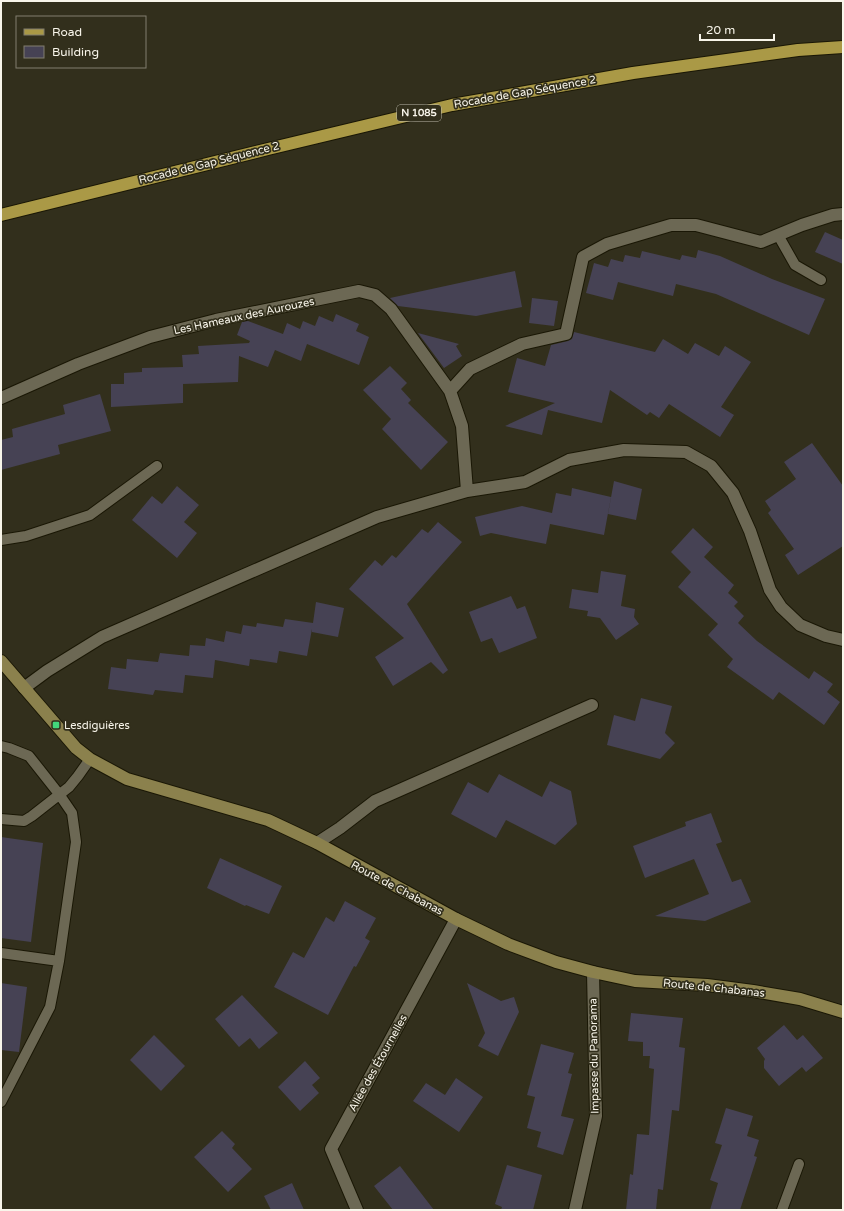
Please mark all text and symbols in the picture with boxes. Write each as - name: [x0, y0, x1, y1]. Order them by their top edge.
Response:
- legend: [16, 16, 146, 68]
- scale bar: [700, 16, 774, 42]
- text: 20 m: [706, 23, 735, 37]
- text: Road: [52, 25, 82, 39]
- text: Building: [52, 45, 99, 59]
- street label: Rocade de Gap Séquence 2: [453, 73, 597, 111]
- road number: N 1085: [397, 105, 441, 121]
- street label: Rocade de Gap Séquence 2: [137, 139, 281, 187]
- street label: Les Hameaux des Aurouzes: [172, 295, 316, 337]
- place label: Lesdiguières: [64, 719, 130, 732]
- marker: Lesdiguières: [51, 720, 61, 730]
- street label: Route de Chabanas: [349, 858, 445, 918]
- street label: Route de Chabanas: [662, 976, 766, 1000]
- street label: Impasse du Panorama: [586, 998, 602, 1114]
- street label: Allée des Étournelles: [345, 1012, 410, 1114]

